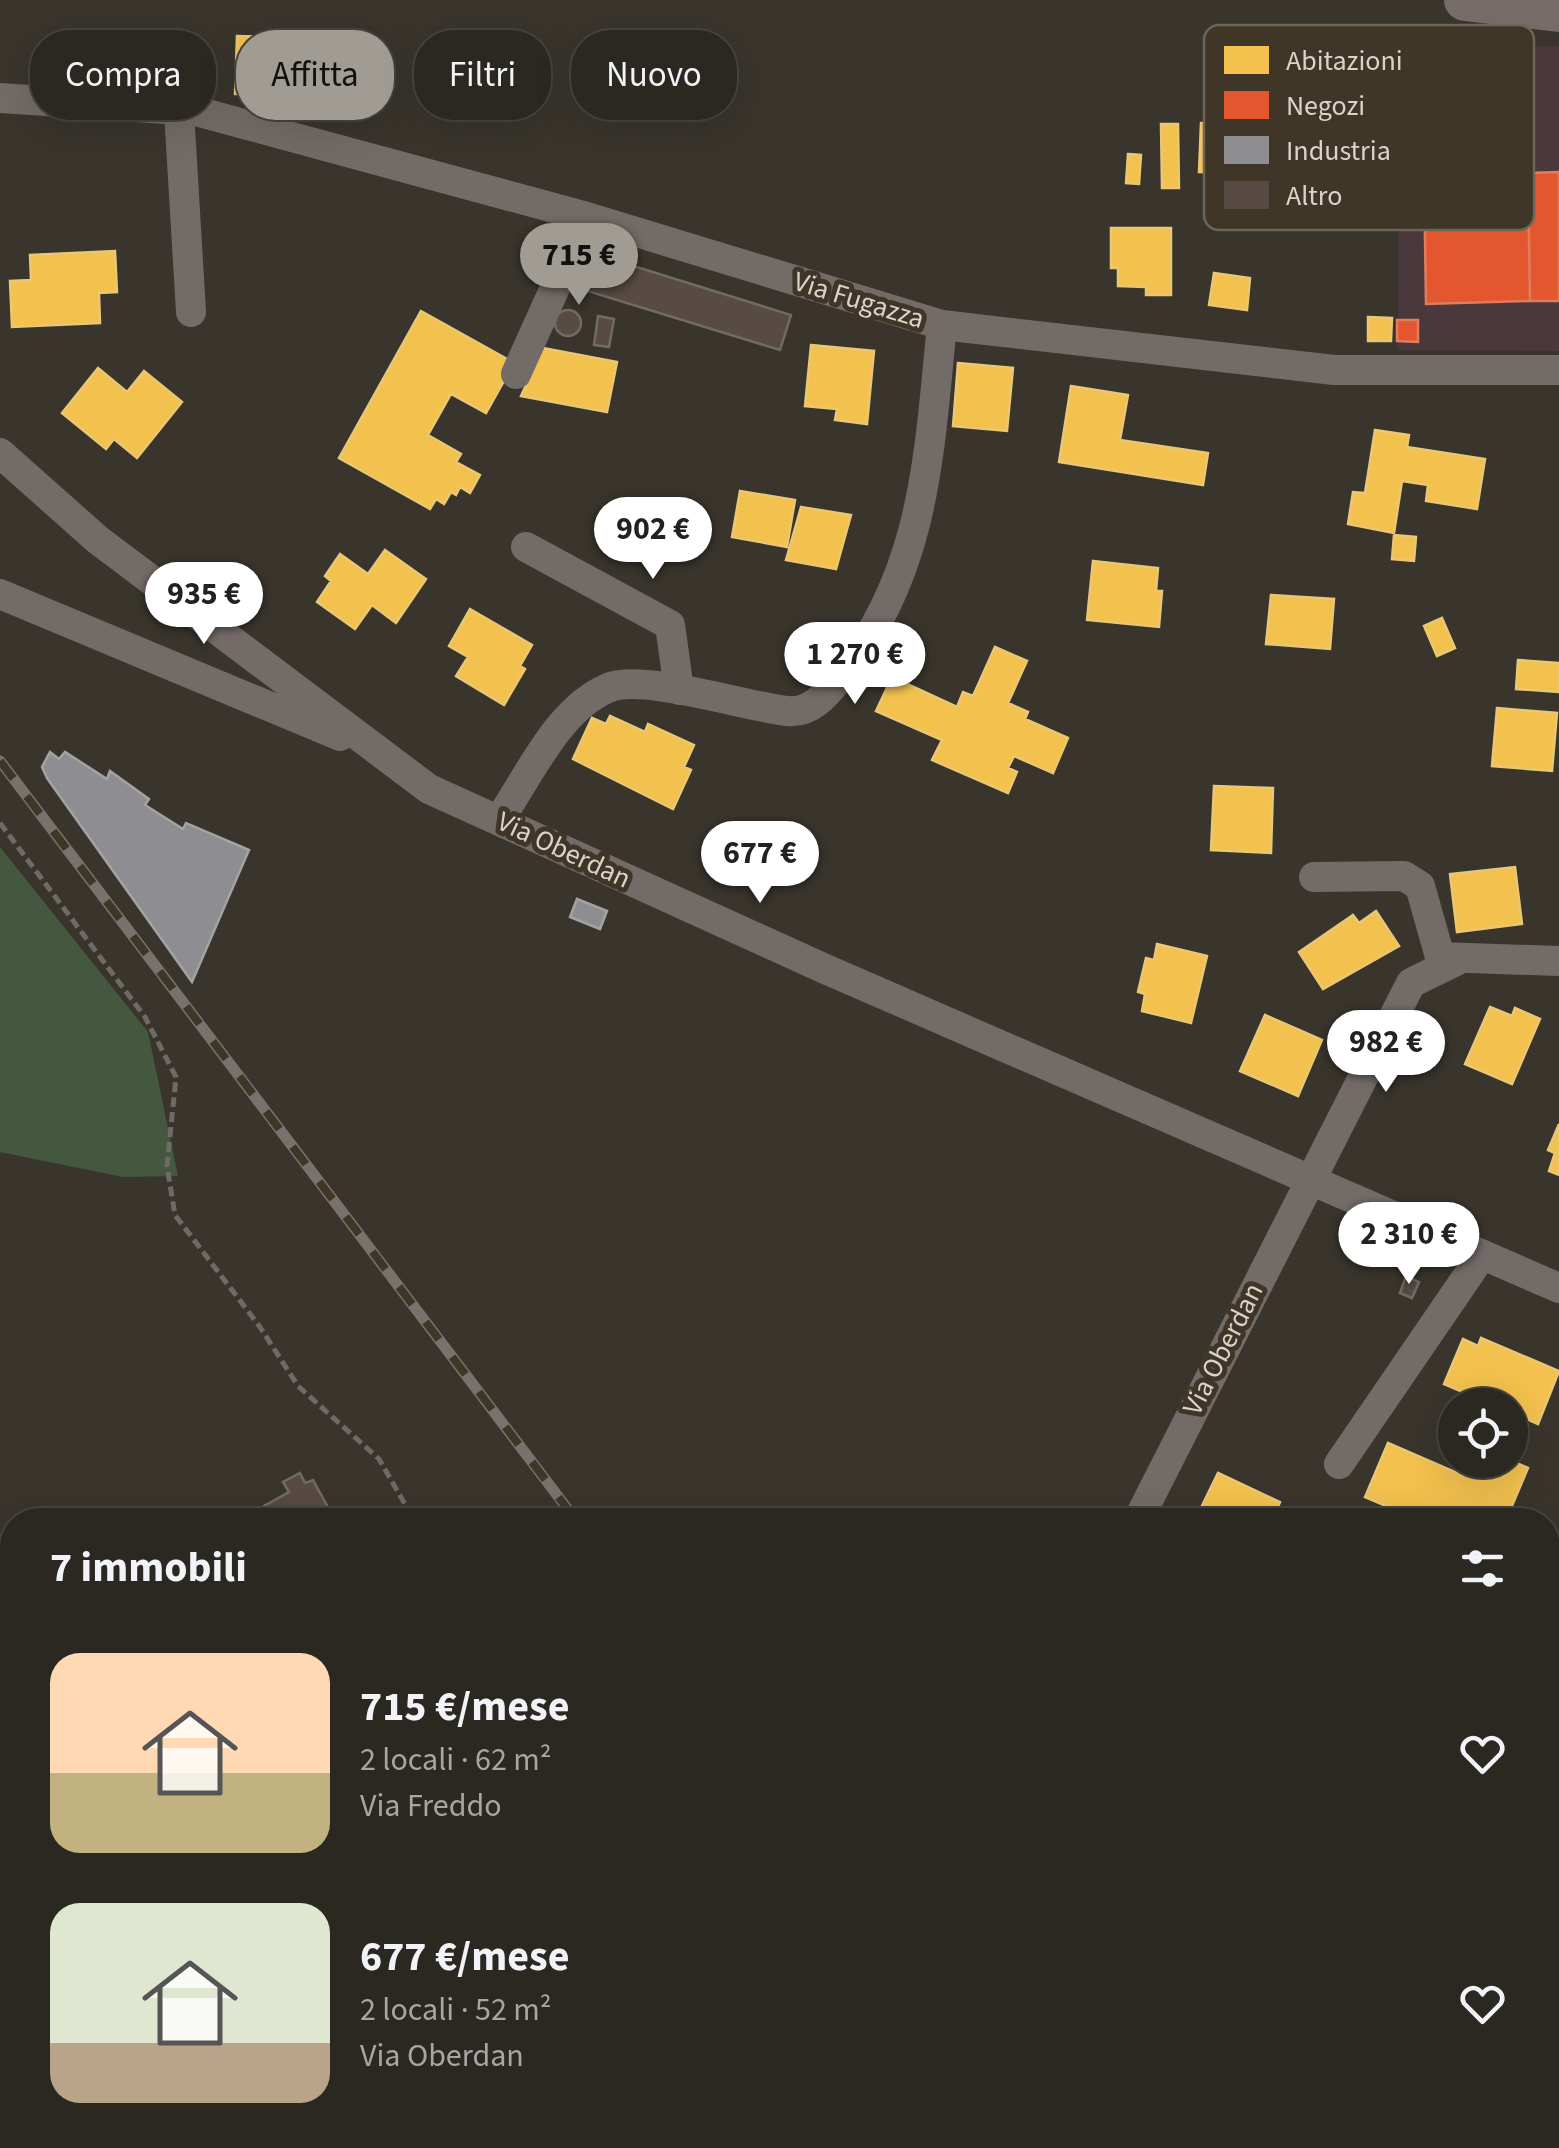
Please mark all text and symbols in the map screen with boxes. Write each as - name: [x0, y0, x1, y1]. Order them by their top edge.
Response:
- legend: [1204, 25, 1534, 230]
- chip: Compra: [30, 30, 216, 120]
- chip: Affitta: [236, 30, 394, 120]
- chip: Filtri: [414, 30, 551, 120]
- chip: Nuovo: [571, 30, 737, 120]
- text: Abitazioni: [1286, 41, 1403, 81]
- text: Negozi: [1286, 86, 1365, 126]
- text: Industria: [1286, 131, 1391, 171]
- text: Altro: [1286, 176, 1342, 216]
- pin: 715 €: [509, 223, 649, 308]
- text: 715 €: [542, 232, 616, 278]
- street label: Via Fugazza: [789, 261, 929, 339]
- pin: 902 €: [583, 497, 723, 582]
- text: 902 €: [616, 506, 690, 552]
- pin: 935 €: [134, 562, 274, 647]
- text: 935 €: [167, 571, 241, 617]
- pin: 1 270 €: [763, 622, 947, 707]
- text: 1 270 €: [806, 631, 904, 677]
- street label: Via Oberdan: [491, 802, 637, 898]
- pin: 677 €: [690, 821, 830, 906]
- text: 677 €: [723, 830, 797, 876]
- pin: 982 €: [1316, 1010, 1456, 1095]
- text: 982 €: [1349, 1019, 1423, 1065]
- pin: 2 310 €: [1317, 1202, 1501, 1287]
- text: 2 310 €: [1360, 1211, 1458, 1257]
- street label: Via Oberdan: [1173, 1276, 1273, 1422]
- map controls: [1438, 1388, 1528, 1478]
- button: locate: [1438, 1388, 1528, 1478]
- text: 7 immobili: [50, 1538, 247, 1598]
- icon: filters: [1455, 1541, 1510, 1596]
- text: 715 €/mese: [360, 1677, 569, 1737]
- icon: home: [130, 1693, 250, 1813]
- icon: heart: [1455, 1726, 1510, 1781]
- text: 2 locali · 62 m²: [360, 1737, 552, 1783]
- text: Via Freddo: [360, 1783, 502, 1829]
- text: 677 €/mese: [360, 1927, 569, 1987]
- icon: home: [130, 1943, 250, 2063]
- icon: heart: [1455, 1976, 1510, 2031]
- text: 2 locali · 52 m²: [360, 1987, 552, 2033]
- text: Via Oberdan: [360, 2033, 524, 2079]

